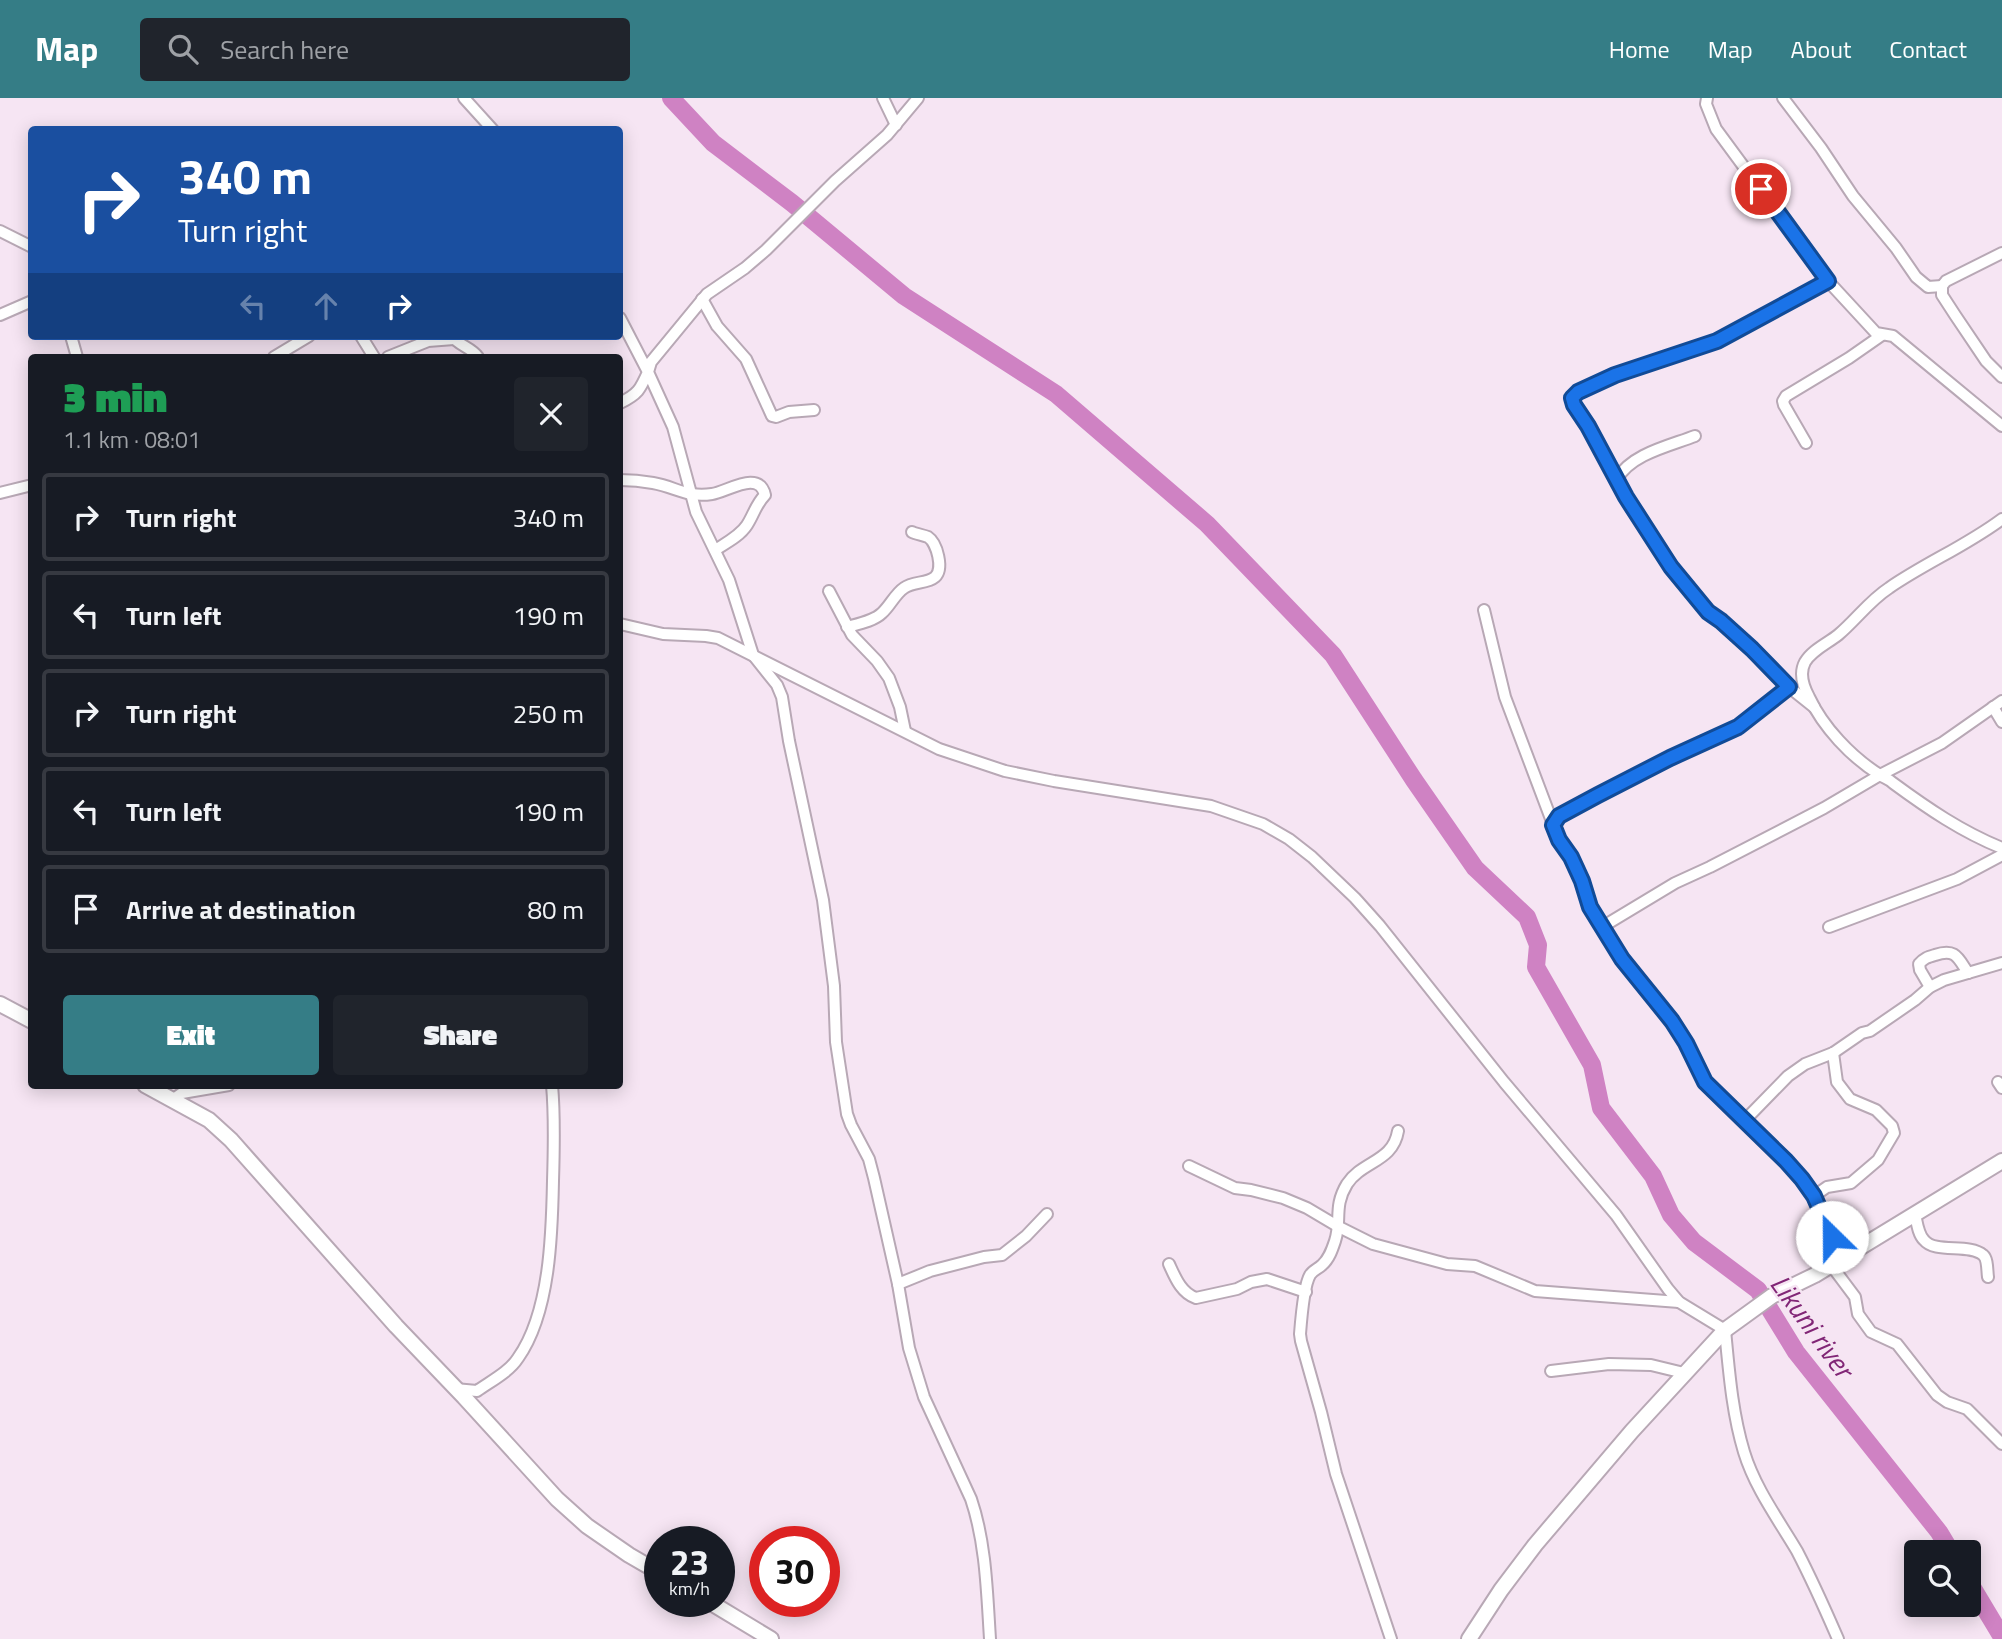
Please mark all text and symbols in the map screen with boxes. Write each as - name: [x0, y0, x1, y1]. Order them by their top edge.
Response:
- search box: [140, 18, 630, 81]
- text: Map: [35, 24, 98, 74]
- icon: search: [164, 30, 202, 68]
- text: Search here: [220, 30, 349, 69]
- text: Home: [1609, 31, 1670, 67]
- text: Map: [1708, 31, 1753, 67]
- text: About: [1791, 31, 1851, 67]
- text: Contact: [1889, 31, 1967, 67]
- text: 340 m: [178, 138, 312, 213]
- icon: right: [63, 154, 154, 245]
- pin: [1731, 159, 1791, 219]
- icon: arrive: [1742, 170, 1780, 208]
- text: Turn right: [178, 206, 307, 254]
- icon: left: [234, 287, 272, 325]
- icon: ahead: [307, 287, 345, 325]
- icon: right: [380, 287, 418, 325]
- text: 3 min: [63, 364, 167, 428]
- button: close: [514, 377, 588, 451]
- text: 1.1 km · 08:01: [63, 422, 201, 457]
- icon: right: [67, 498, 105, 536]
- text: Turn right: [126, 498, 237, 537]
- text: 340 m: [513, 498, 584, 537]
- icon: left: [67, 596, 105, 634]
- text: Turn left: [126, 596, 221, 635]
- text: 190 m: [513, 596, 584, 635]
- icon: right: [67, 694, 105, 732]
- text: Turn right: [126, 694, 237, 733]
- text: 250 m: [513, 694, 584, 733]
- icon: left: [67, 792, 105, 830]
- text: Turn left: [126, 792, 221, 831]
- text: 190 m: [513, 792, 584, 831]
- icon: arrive: [67, 890, 105, 928]
- text: Arrive at destination: [126, 890, 356, 929]
- text: 80 m: [527, 890, 584, 929]
- button: Exit: [63, 995, 319, 1075]
- button: Share: [333, 995, 588, 1075]
- position arrow: [1795, 1200, 1869, 1274]
- water label: Likuni river: [1760, 1265, 1867, 1389]
- speed limit sign: 30: [749, 1526, 840, 1617]
- text: 23: [670, 1535, 709, 1589]
- map controls: [1904, 1540, 1981, 1617]
- button: search: [1904, 1540, 1981, 1617]
- text: km/h: [669, 1575, 710, 1602]

